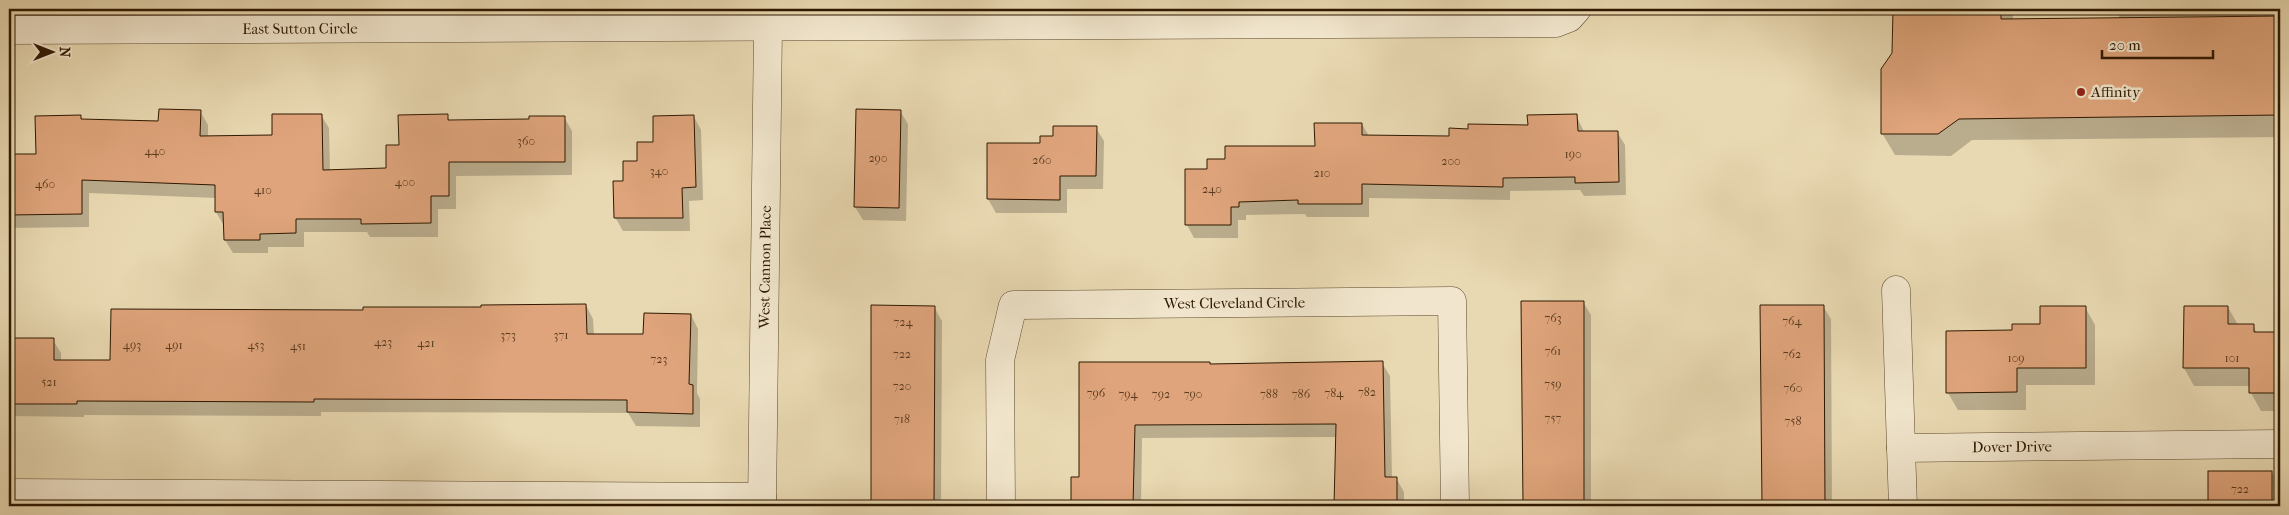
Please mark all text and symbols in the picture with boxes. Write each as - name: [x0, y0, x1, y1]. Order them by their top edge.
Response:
- street label: East Sutton Circle: [242, 19, 358, 38]
- north arrow: [28, 28, 78, 78]
- scale bar: [2102, 28, 2213, 60]
- text: 20 m: [2109, 36, 2141, 54]
- text: N: [56, 47, 73, 58]
- place label: Affinity: [2090, 83, 2141, 101]
- marker: Affinity: [2075, 86, 2087, 98]
- house number: 360: [517, 134, 535, 148]
- house number: 440: [145, 144, 165, 158]
- house number: 190: [1564, 147, 1582, 161]
- house number: 290: [868, 151, 888, 165]
- house number: 260: [1032, 153, 1052, 167]
- house number: 200: [1441, 154, 1461, 168]
- house number: 340: [650, 164, 668, 178]
- house number: 210: [1313, 166, 1331, 180]
- house number: 400: [395, 175, 415, 189]
- house number: 460: [35, 177, 55, 191]
- house number: 240: [1202, 182, 1222, 196]
- house number: 410: [254, 183, 272, 197]
- street label: West Cannon Place: [755, 205, 775, 330]
- street label: West Cleveland Circle: [1163, 293, 1306, 313]
- house number: 763: [1544, 311, 1562, 325]
- house number: 764: [1782, 314, 1803, 328]
- house number: 724: [893, 315, 913, 329]
- house number: 373: [500, 328, 516, 342]
- house number: 371: [554, 328, 569, 342]
- house number: 423: [374, 335, 392, 349]
- house number: 421: [417, 336, 435, 350]
- house number: 493: [123, 338, 141, 352]
- house number: 491: [165, 338, 183, 352]
- house number: 453: [248, 338, 265, 352]
- house number: 451: [290, 339, 306, 353]
- house number: 761: [1545, 344, 1561, 358]
- house number: 722: [893, 347, 911, 361]
- house number: 762: [1783, 347, 1801, 361]
- house number: 109: [2007, 351, 2025, 365]
- house number: 101: [2224, 351, 2240, 365]
- house number: 723: [651, 352, 667, 366]
- house number: 521: [41, 375, 57, 389]
- house number: 759: [1544, 377, 1562, 391]
- house number: 720: [893, 379, 911, 393]
- house number: 760: [1784, 381, 1802, 395]
- house number: 782: [1358, 385, 1376, 399]
- house number: 796: [1087, 386, 1106, 400]
- house number: 784: [1325, 386, 1344, 400]
- house number: 794: [1118, 387, 1138, 401]
- house number: 792: [1152, 387, 1170, 401]
- house number: 790: [1184, 387, 1202, 401]
- house number: 788: [1260, 387, 1278, 401]
- house number: 786: [1292, 387, 1311, 401]
- house number: 757: [1545, 411, 1562, 425]
- house number: 718: [894, 412, 910, 426]
- house number: 758: [1784, 414, 1802, 428]
- street label: Dover Drive: [1972, 437, 2052, 456]
- house number: 722: [2231, 482, 2249, 496]

